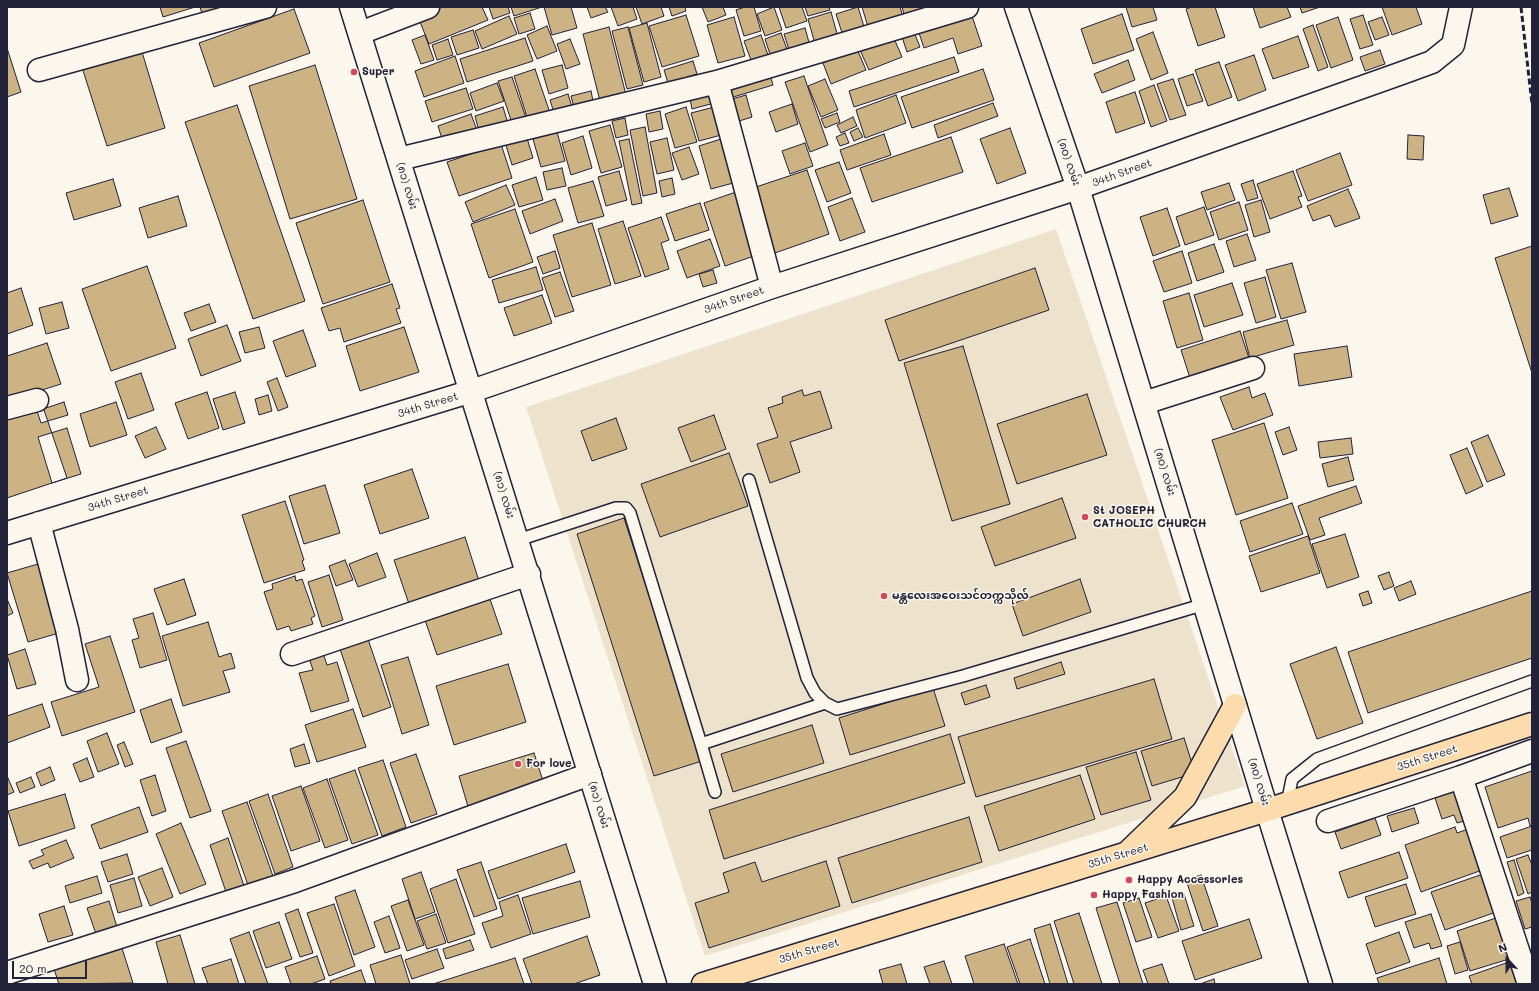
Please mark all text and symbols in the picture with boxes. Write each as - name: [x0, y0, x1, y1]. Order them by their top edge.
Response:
- place label: Super: [362, 65, 394, 79]
- marker: Super: [349, 67, 359, 77]
- street label: (၈၀) လမ်း: [1055, 137, 1083, 187]
- street label: 34th Street: [1090, 156, 1154, 190]
- street label: (၈၁) လမ်း: [394, 161, 420, 211]
- street label: 34th Street: [702, 284, 766, 316]
- street label: 34th Street: [396, 390, 460, 420]
- street label: (၈၀) လမ်း: [1152, 447, 1178, 497]
- street label: (၈၁) လမ်း: [491, 470, 517, 520]
- street label: 34th Street: [86, 484, 150, 514]
- place label: St JOSEPH CATHOLIC CHURCH: [1093, 504, 1207, 530]
- marker: St JOSEPH CATHOLIC CHURCH: [1080, 512, 1090, 522]
- place label: မန္တလေးအဝေးသင်တက္ကသိုလ်: [892, 589, 1029, 603]
- marker: မန္တလေးအဝေးသင်တက္ကသိုလ်: [879, 591, 889, 601]
- street label: 35th Street: [1395, 742, 1459, 774]
- place label: For love: [526, 757, 572, 771]
- street label: (၈၀) လမ်း: [1246, 757, 1272, 807]
- marker: For love: [513, 759, 523, 769]
- street label: (၈၁) လမ်း: [586, 780, 612, 830]
- street label: 35th Street: [1086, 841, 1150, 871]
- place label: Happy Accessories: [1137, 873, 1243, 887]
- marker: Happy Accessories: [1124, 875, 1134, 885]
- place label: Happy Fashion: [1102, 888, 1184, 902]
- marker: Happy Fashion: [1089, 890, 1099, 900]
- street label: 35th Street: [777, 936, 841, 966]
- north arrow: [1487, 939, 1527, 979]
- text: N: [1496, 939, 1509, 956]
- scale bar: [14, 953, 89, 979]
- text: 20 m: [19, 960, 47, 976]

